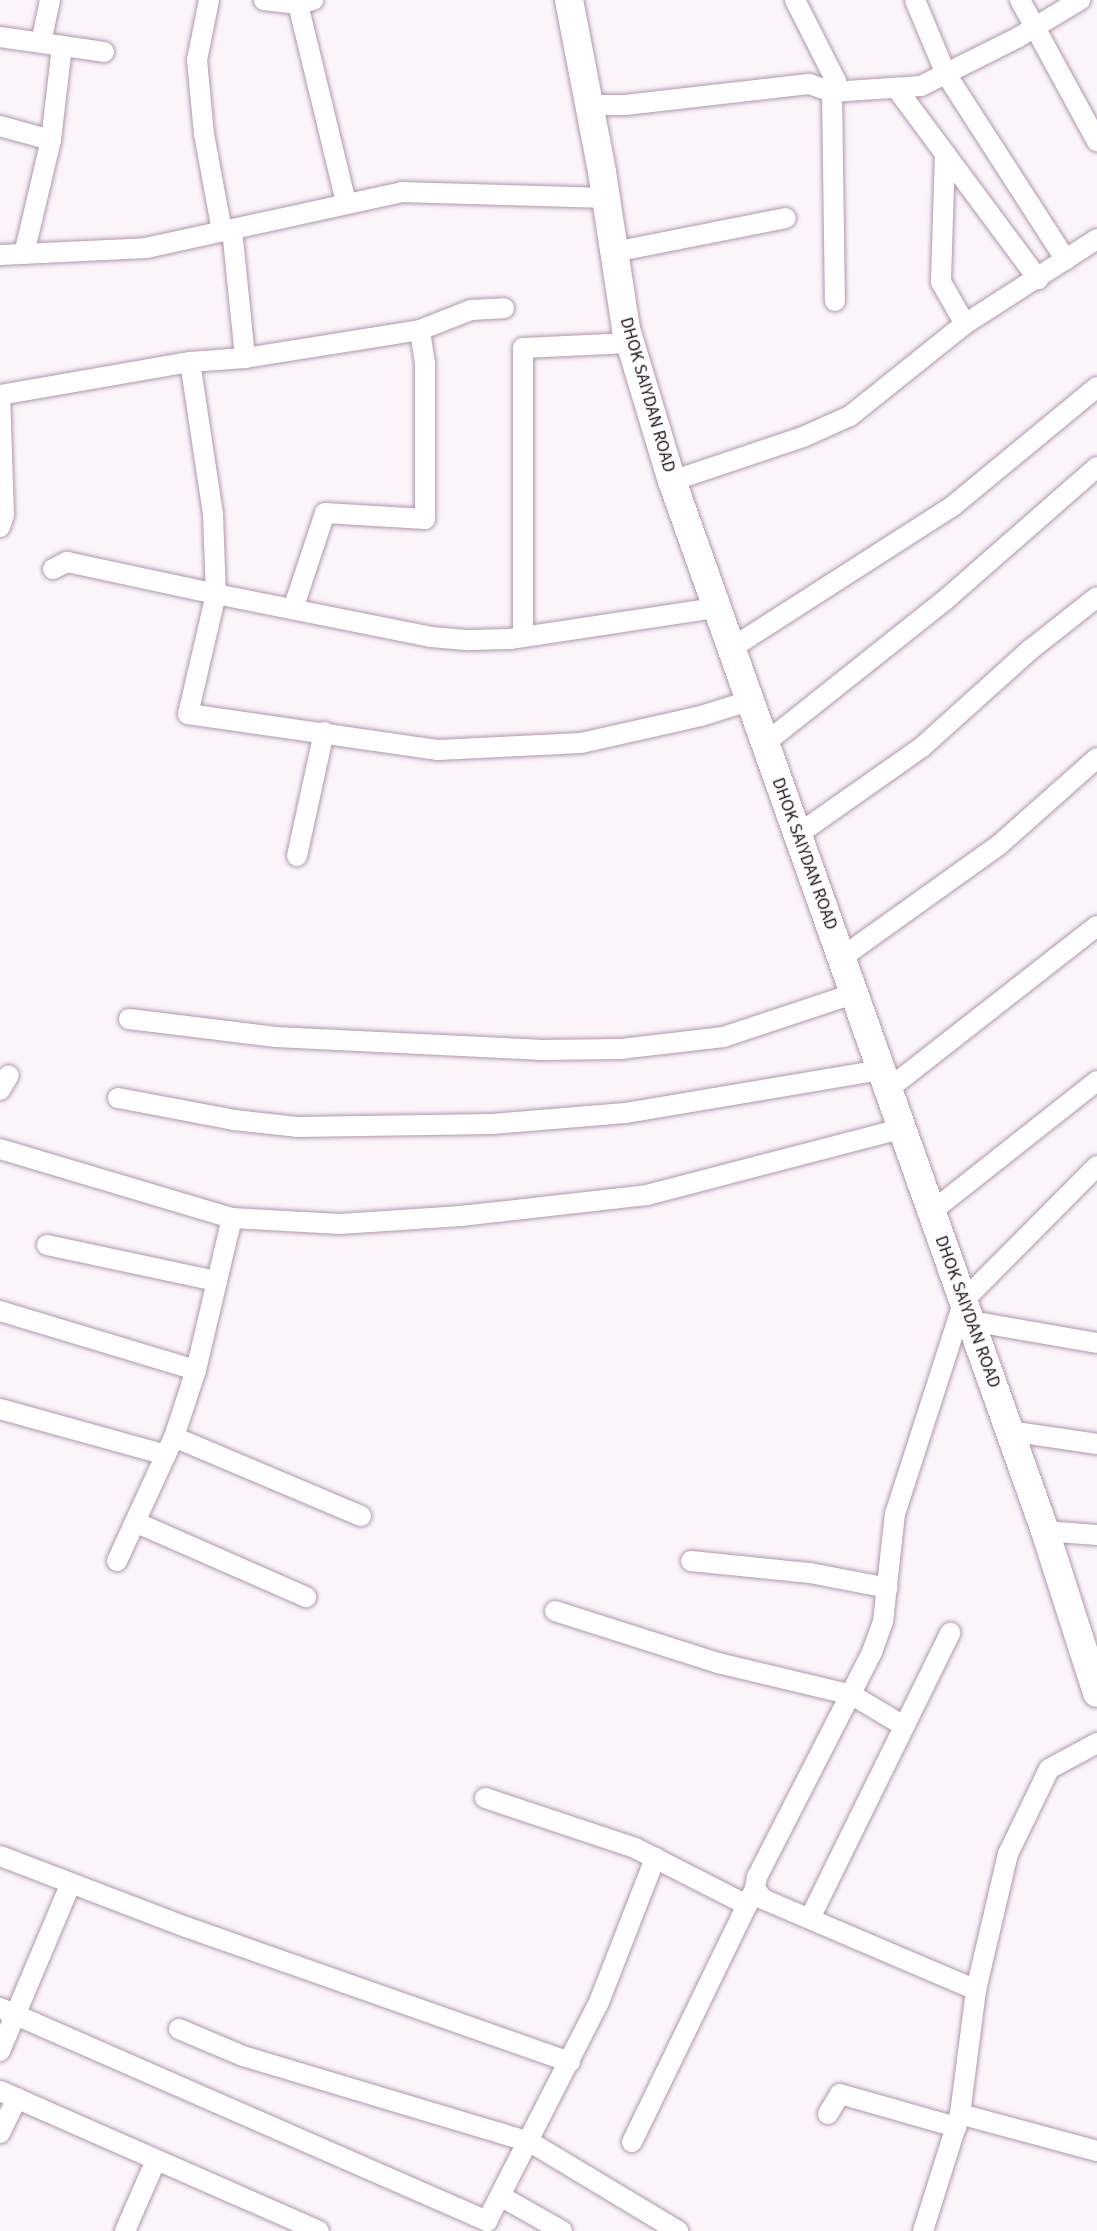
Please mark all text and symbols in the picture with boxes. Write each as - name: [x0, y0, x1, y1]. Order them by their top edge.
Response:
- street label: DHOK SAIYDAN ROAD: [615, 315, 679, 475]
- street label: DHOK SAIYDAN ROAD: [766, 775, 842, 933]
- street label: DHOK SAIYDAN ROAD: [929, 1233, 1005, 1391]

